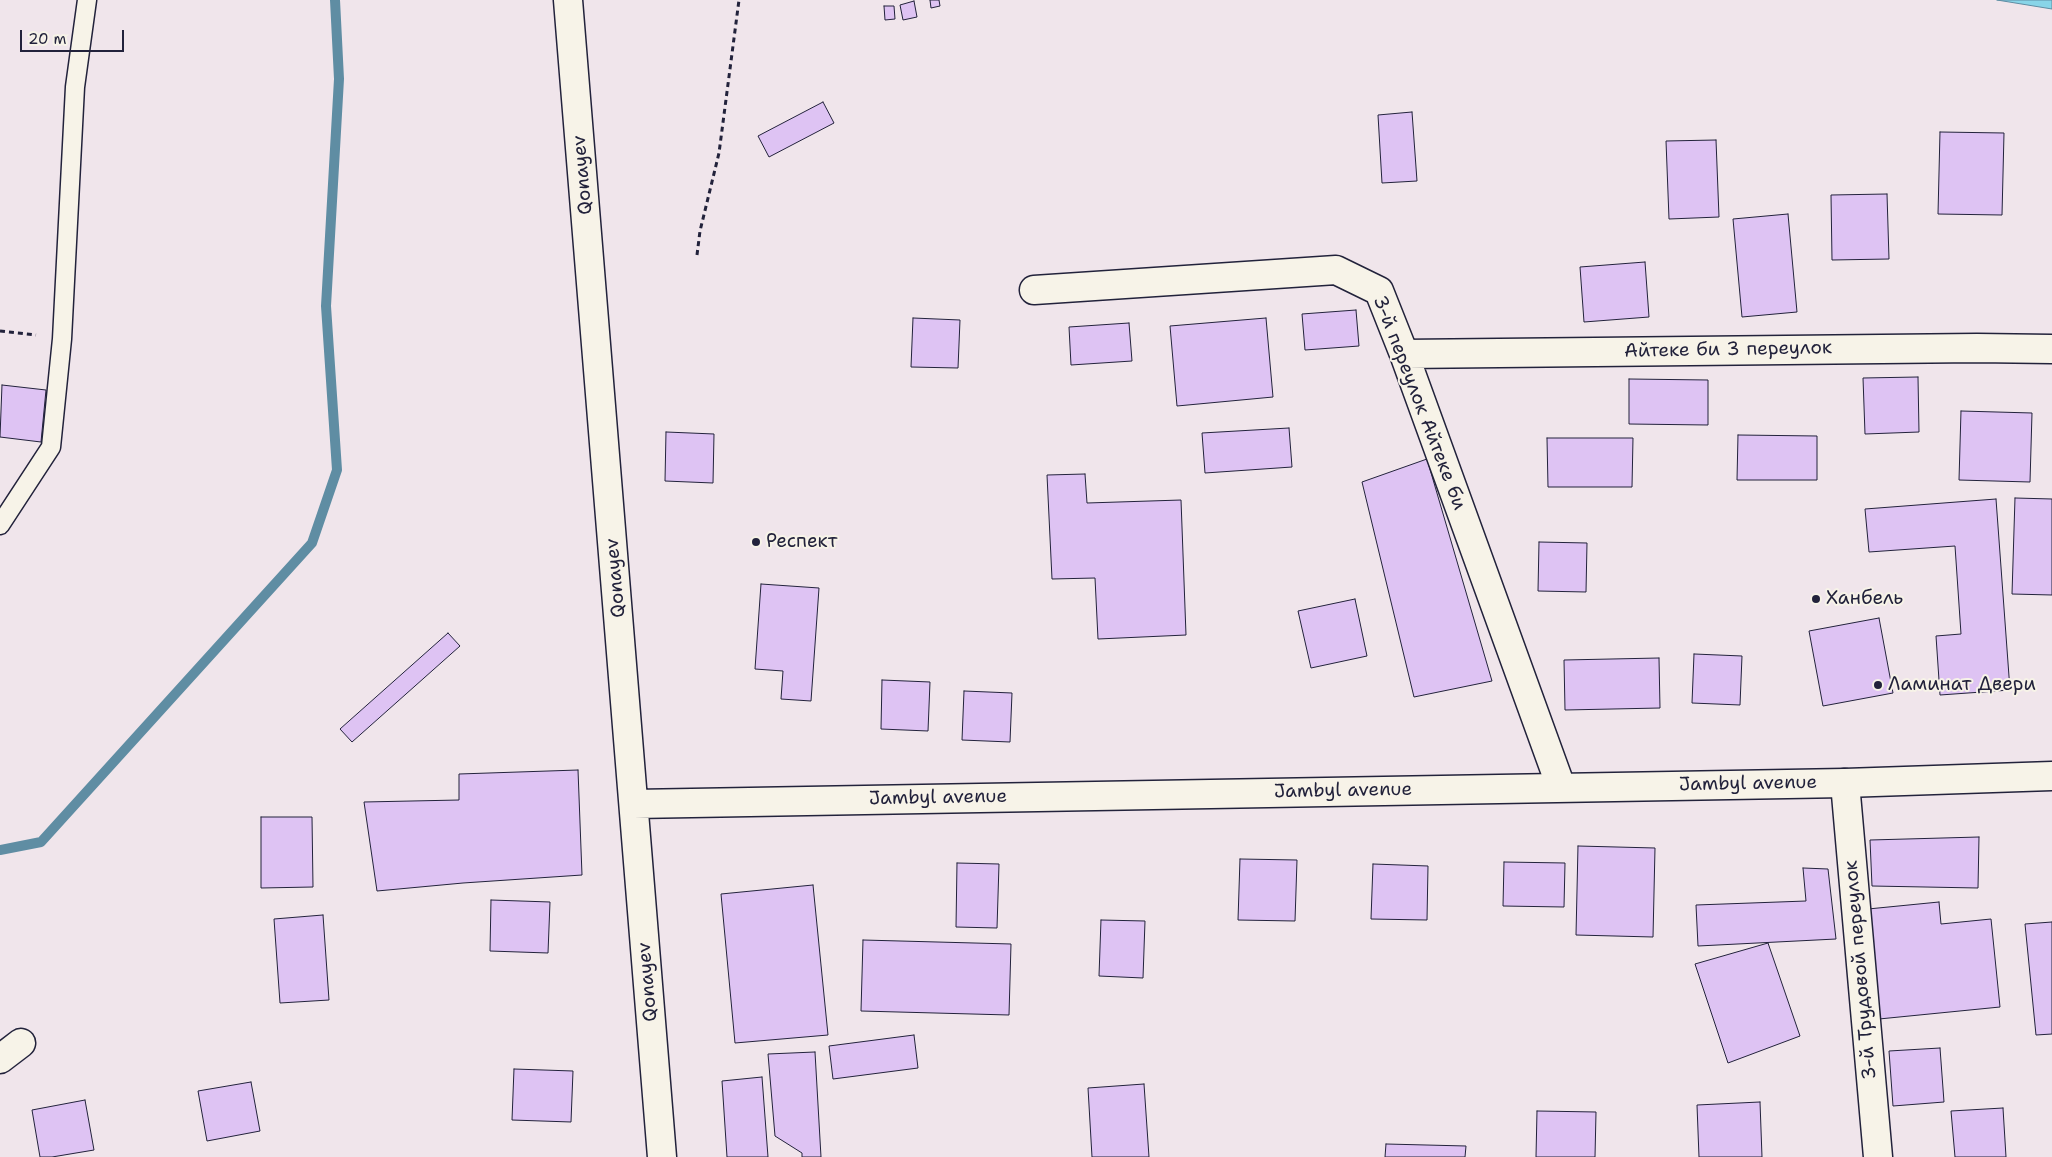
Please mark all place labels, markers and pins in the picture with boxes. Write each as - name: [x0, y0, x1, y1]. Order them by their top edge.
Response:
- place label: Респект: [766, 531, 837, 553]
- marker: Респект: [750, 536, 762, 548]
- place label: Ханбель: [1826, 588, 1903, 610]
- marker: Ханбель: [1810, 593, 1822, 605]
- place label: Ламинат Двери: [1888, 674, 2036, 696]
- marker: Ламинат Двери: [1872, 679, 1884, 691]

